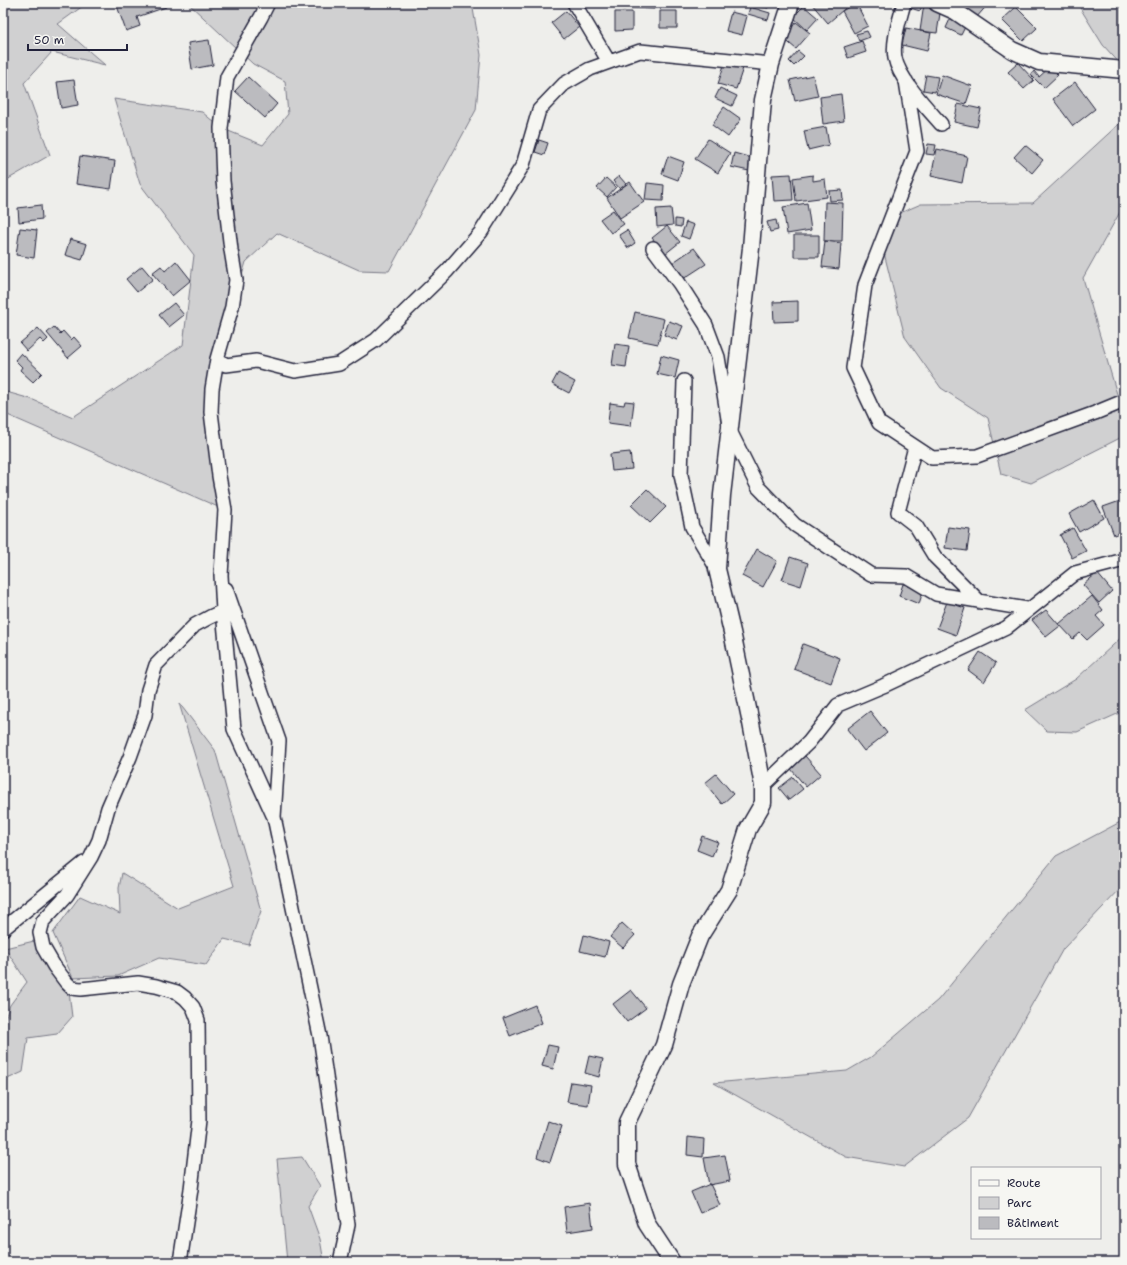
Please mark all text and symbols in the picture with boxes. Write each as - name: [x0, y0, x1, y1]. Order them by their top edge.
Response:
- scale bar: [28, 26, 127, 52]
- text: 50 m: [34, 32, 64, 48]
- legend: [971, 1167, 1101, 1239]
- text: Route: [1007, 1175, 1041, 1191]
- text: Parc: [1007, 1195, 1032, 1211]
- text: Bâtiment: [1007, 1215, 1059, 1231]

